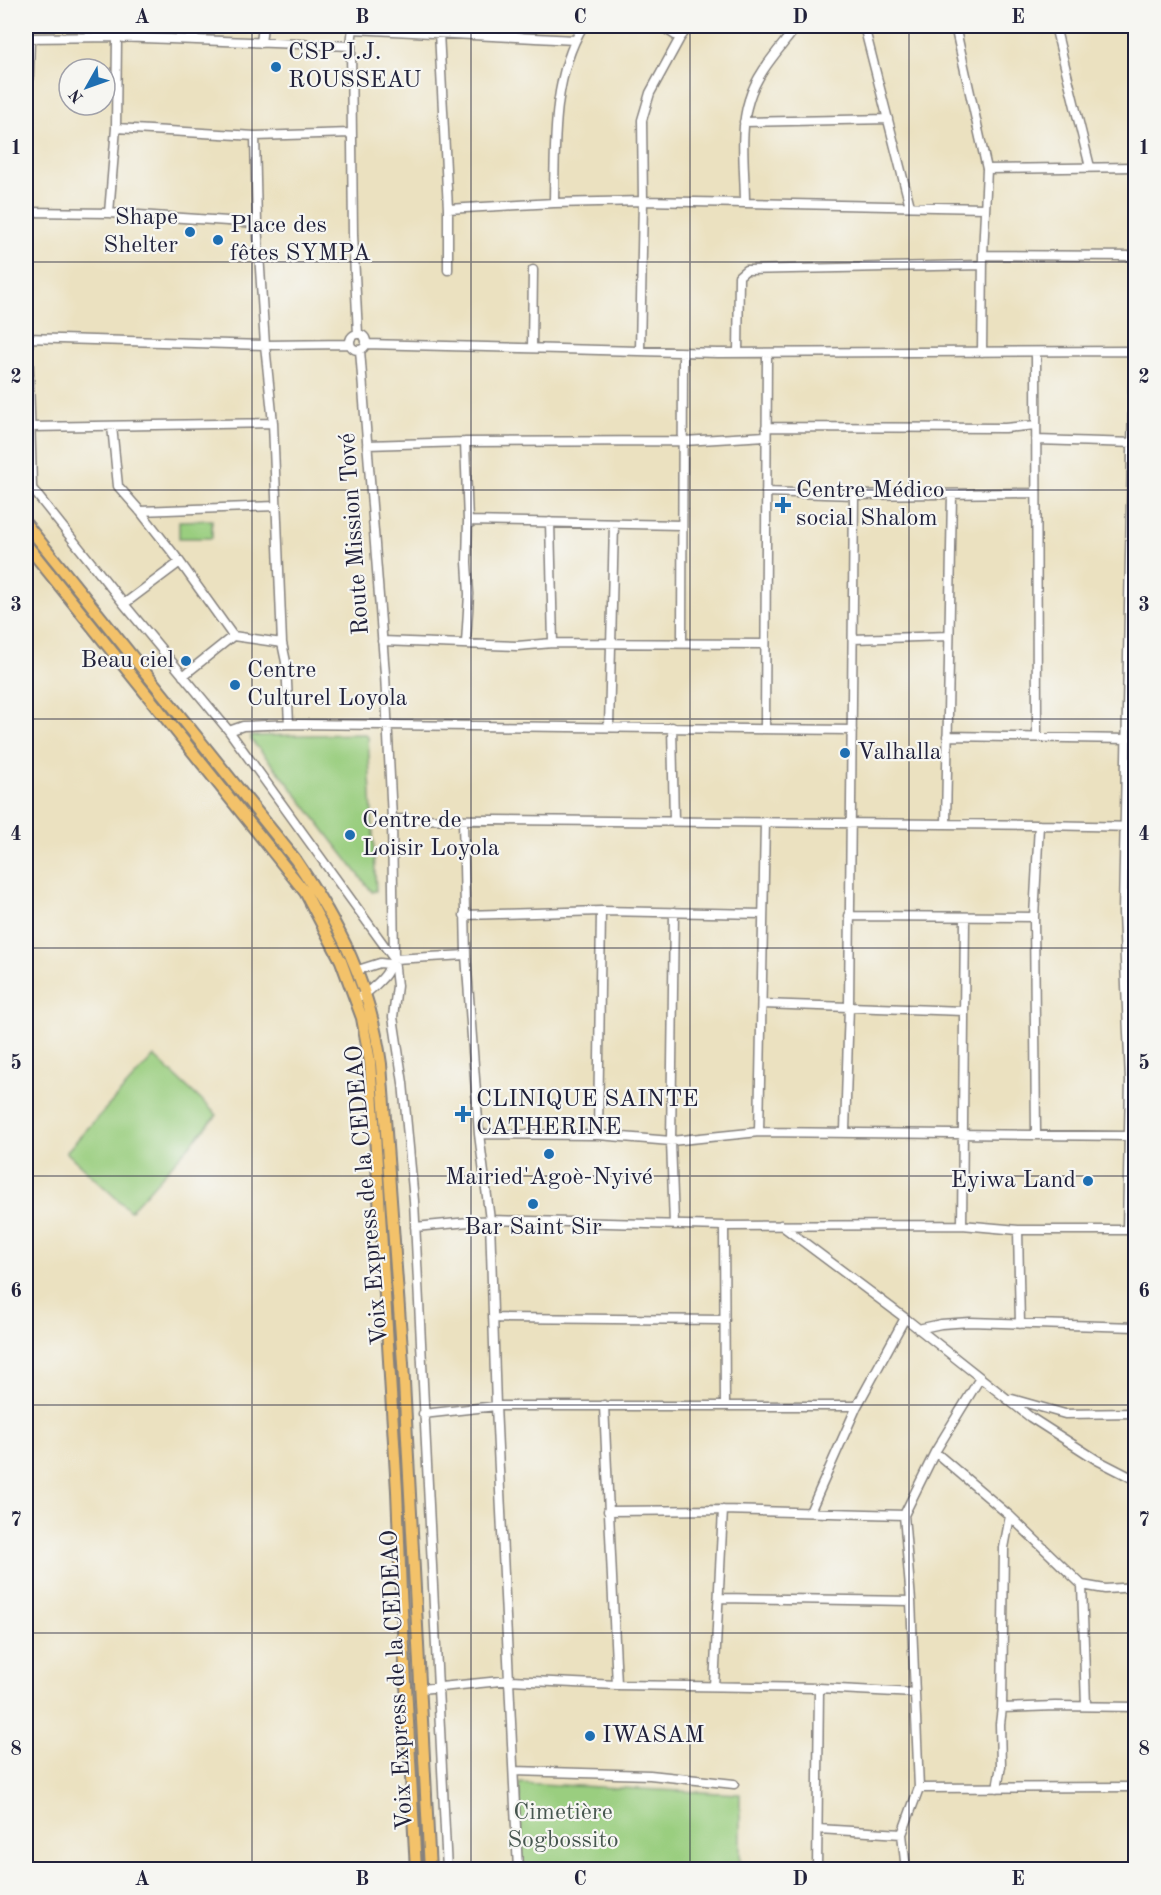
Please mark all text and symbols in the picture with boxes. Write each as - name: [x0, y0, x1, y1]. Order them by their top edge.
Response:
- text: A: [134, 8, 150, 28]
- text: B: [355, 8, 369, 28]
- text: C: [573, 8, 587, 28]
- text: D: [792, 8, 808, 28]
- text: E: [1011, 8, 1025, 28]
- place label: CSP J.J. ROUSSEAU: [288, 41, 422, 93]
- north arrow: [57, 57, 117, 117]
- marker: CSP J.J. ROUSSEAU: [269, 60, 283, 74]
- text: N: [66, 85, 87, 105]
- text: 1: [10, 139, 22, 159]
- text: 1: [1138, 139, 1150, 159]
- place label: Shape Shelter: [103, 206, 178, 258]
- place label: Place des fêtes SYMPA: [230, 214, 371, 266]
- marker: Shape Shelter: [183, 225, 197, 239]
- marker: Place des fêtes SYMPA: [211, 233, 225, 247]
- text: 2: [10, 368, 22, 388]
- text: 2: [1138, 368, 1150, 388]
- street label: Route Mission Tové: [336, 432, 374, 636]
- place label: Centre Médico social Shalom: [796, 479, 945, 531]
- marker: Centre Médico social Shalom: [774, 496, 792, 514]
- text: 3: [10, 596, 22, 616]
- text: 3: [1138, 596, 1150, 616]
- place label: Beau ciel: [81, 649, 174, 673]
- marker: Beau ciel: [179, 654, 193, 668]
- place label: Centre Culturel Loyola: [247, 659, 408, 711]
- marker: Centre Culturel Loyola: [228, 678, 242, 692]
- place label: Valhalla: [857, 741, 942, 765]
- marker: Valhalla: [838, 746, 852, 760]
- place label: Centre de Loisir Loyola: [362, 809, 500, 861]
- text: 4: [10, 825, 22, 845]
- text: 4: [1138, 825, 1150, 845]
- marker: Centre de Loisir Loyola: [343, 828, 357, 842]
- street label: Voix Express de la CEDEAO: [343, 1044, 393, 1346]
- text: 5: [10, 1053, 22, 1074]
- text: 5: [1138, 1053, 1150, 1074]
- place label: CLINIQUE SAINTE CATHERINE: [476, 1088, 699, 1140]
- marker: CLINIQUE SAINTE CATHERINE: [454, 1105, 472, 1123]
- marker: Mairied'Agoè-Nyivé: [542, 1147, 556, 1161]
- place label: Mairied'Agoè-Nyivé: [445, 1166, 653, 1190]
- place label: Eyiwa Land: [950, 1169, 1076, 1193]
- marker: Eyiwa Land: [1081, 1174, 1095, 1188]
- marker: Bar Saint Sir: [526, 1197, 540, 1211]
- place label: Bar Saint Sir: [464, 1216, 602, 1240]
- text: 6: [10, 1282, 22, 1302]
- text: 6: [1138, 1282, 1150, 1302]
- text: 7: [10, 1511, 22, 1531]
- text: 7: [1138, 1511, 1150, 1531]
- street label: Voix Express de la CEDEAO: [378, 1529, 418, 1831]
- place label: IWASAM: [602, 1724, 705, 1748]
- marker: IWASAM: [583, 1729, 597, 1743]
- text: 8: [10, 1740, 22, 1760]
- text: 8: [1138, 1740, 1150, 1760]
- park label: Cimetière Sogbossito: [507, 1801, 619, 1853]
- text: A: [134, 1870, 150, 1890]
- text: B: [355, 1870, 369, 1890]
- text: C: [573, 1870, 587, 1890]
- text: D: [792, 1870, 808, 1890]
- text: E: [1011, 1870, 1025, 1890]

